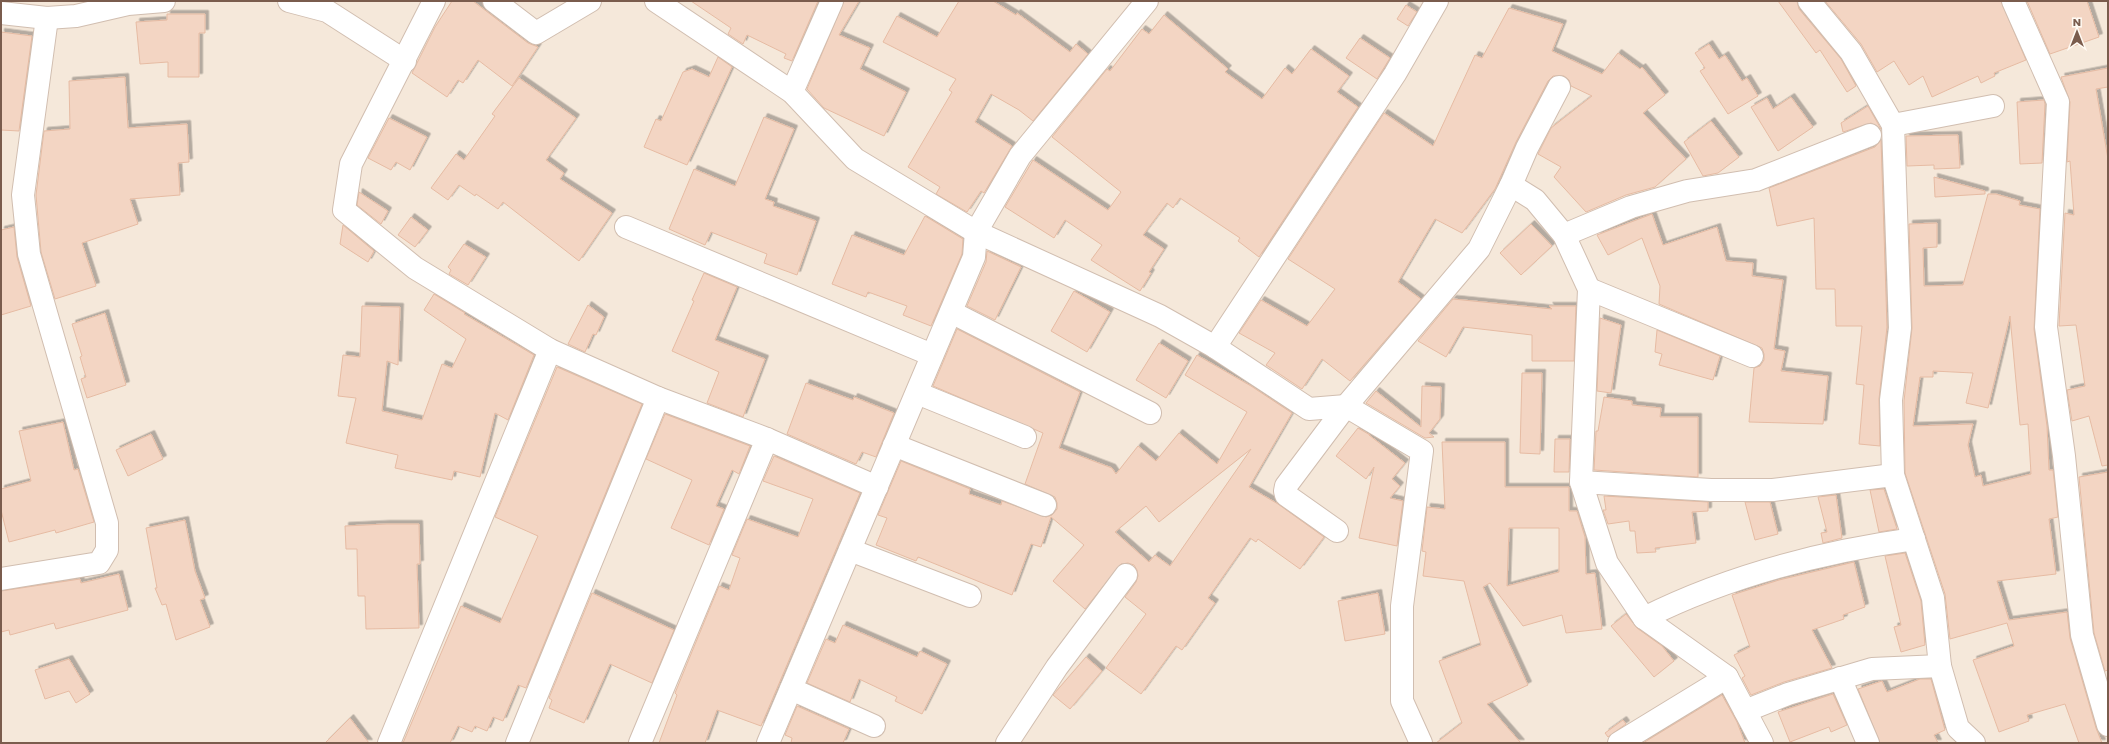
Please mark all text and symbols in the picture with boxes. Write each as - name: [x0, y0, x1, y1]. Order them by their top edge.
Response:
- north arrow: [2057, 12, 2097, 52]
- text: N: [2073, 14, 2081, 30]

